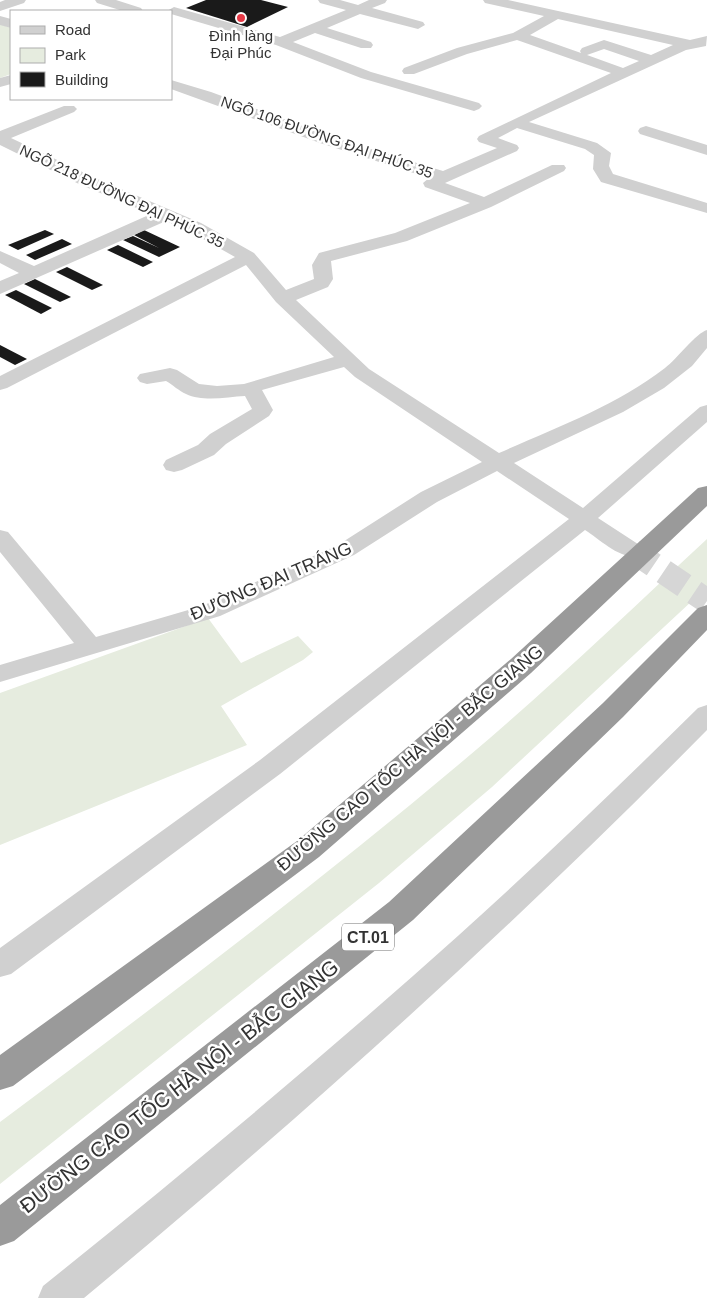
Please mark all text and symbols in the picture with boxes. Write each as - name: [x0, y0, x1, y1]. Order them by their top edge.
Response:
- legend: [10, 10, 172, 100]
- marker: Đình làng Đại Phúc: [235, 12, 247, 24]
- text: Road: [55, 21, 91, 38]
- place label: Đình làng Đại Phúc: [209, 27, 273, 61]
- text: Park: [55, 46, 86, 63]
- text: Building: [55, 71, 108, 88]
- street label: NGÕ 106 ĐƯỜNG ĐẠI PHÚC 35: [219, 93, 435, 181]
- street label: NGÕ 218 ĐƯỜNG ĐẠI PHÚC 35: [17, 141, 227, 251]
- street label: ĐƯỜNG ĐẠI TRÁNG: [187, 537, 355, 624]
- street label: ĐƯỜNG CAO TỐC HÀ NỘI - BẮC GIANG: [273, 640, 547, 875]
- road number: CT.01: [342, 924, 394, 950]
- street label: ĐƯỜNG CAO TỐC HÀ NỘI - BẮC GIANG: [15, 955, 343, 1217]

